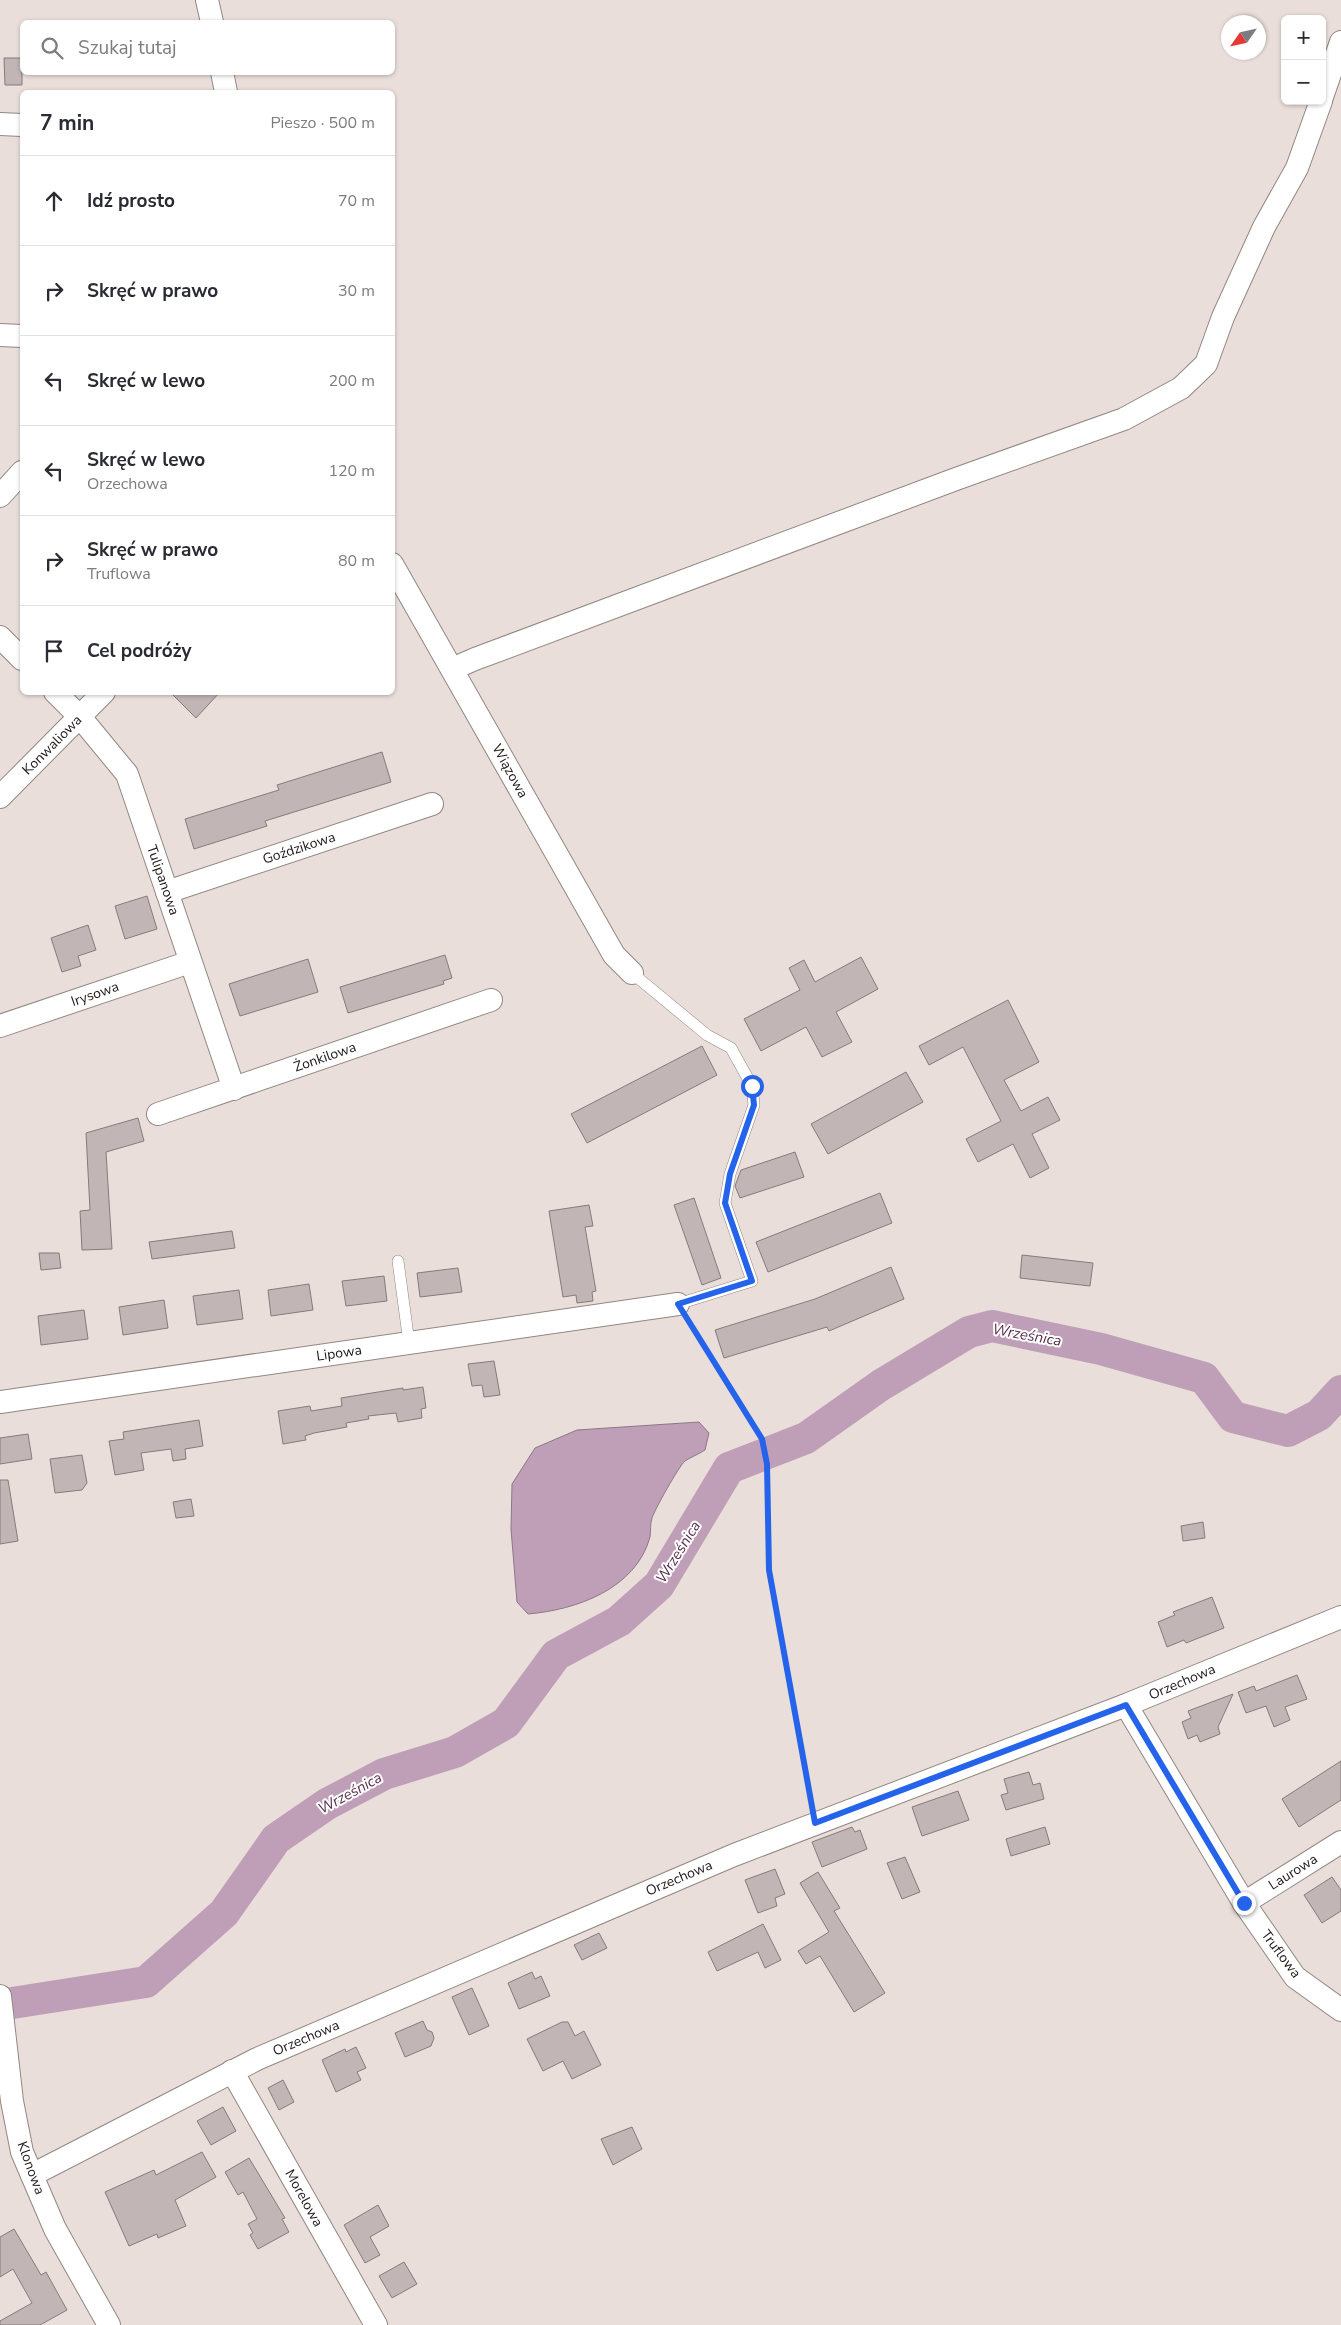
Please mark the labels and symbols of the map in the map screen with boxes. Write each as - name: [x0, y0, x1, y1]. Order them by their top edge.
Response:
- north arrow: [1221, 15, 1266, 60]
- street label: Konwaliowa: [18, 711, 86, 779]
- street label: Wiązowa: [487, 741, 533, 801]
- street label: Goździkowa: [260, 827, 338, 869]
- street label: Tulipanowa: [142, 842, 184, 918]
- street label: Irysowa: [68, 977, 122, 1011]
- street label: Żonkilowa: [291, 1037, 359, 1077]
- route start: [741, 1075, 764, 1098]
- water label: Wrześnica: [991, 1319, 1063, 1351]
- street label: Lipowa: [315, 1340, 363, 1366]
- water label: Wrześnica: [651, 1517, 705, 1587]
- street label: Orzechowa: [1146, 1659, 1218, 1705]
- water label: Wrześnica: [315, 1767, 385, 1819]
- street label: Laurowa: [1265, 1849, 1321, 1895]
- street label: Orzechowa: [643, 1855, 715, 1901]
- route end: [1233, 1892, 1256, 1915]
- street label: Truflowa: [1257, 1926, 1305, 1982]
- street label: Orzechowa: [270, 2015, 342, 2061]
- street label: Klonowa: [13, 2139, 49, 2197]
- street label: Morelowa: [280, 2166, 328, 2230]

